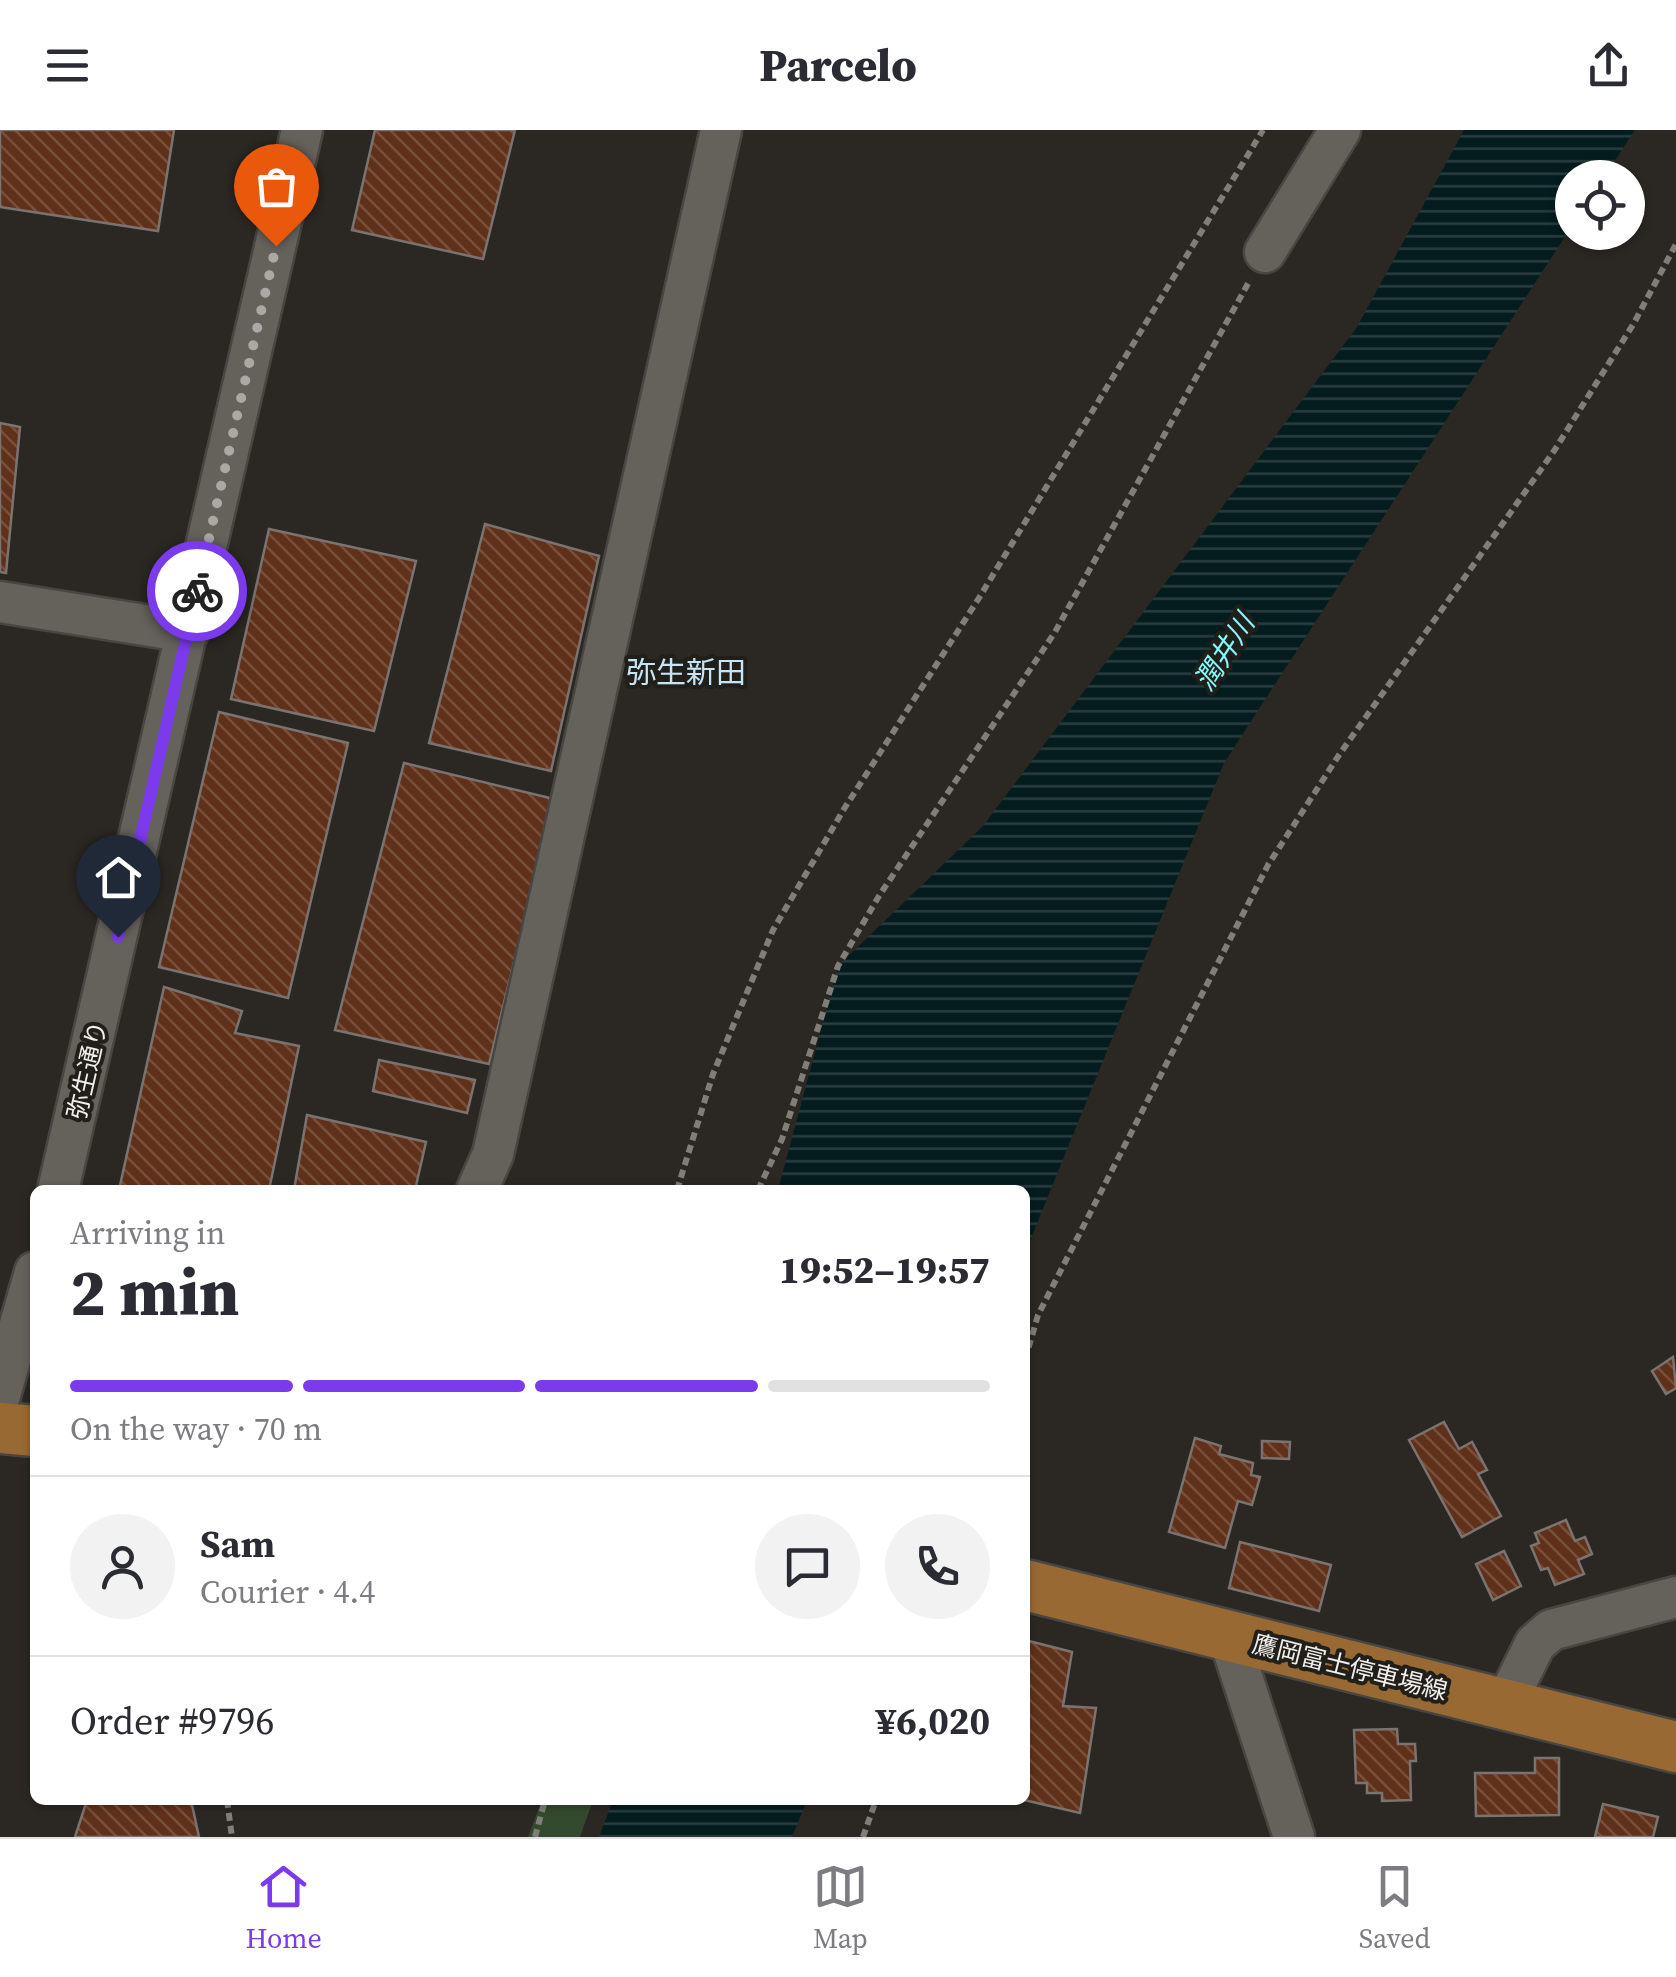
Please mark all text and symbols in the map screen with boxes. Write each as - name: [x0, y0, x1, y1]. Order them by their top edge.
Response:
- text: Parcelo: [759, 34, 917, 96]
- icon: menu: [40, 38, 95, 93]
- icon: share: [1581, 38, 1636, 93]
- pin: [234, 144, 319, 247]
- icon: bag: [249, 159, 304, 214]
- map controls: [1555, 160, 1645, 250]
- button: locate: [1555, 160, 1645, 250]
- courier: [147, 541, 247, 641]
- icon: bike: [170, 564, 225, 619]
- water label: 潤井川: [1185, 604, 1264, 698]
- district label: 弥生新田: [626, 652, 746, 693]
- pin: [76, 835, 161, 938]
- icon: home: [91, 850, 146, 905]
- street label: 弥生通り: [59, 1017, 115, 1123]
- text: Arriving in: [70, 1211, 225, 1255]
- text: 19:52–19:57: [779, 1244, 990, 1296]
- text: 2 min: [70, 1248, 240, 1337]
- text: On the way · 70 m: [70, 1407, 322, 1451]
- button: person: [70, 1514, 175, 1619]
- button: chat: [755, 1514, 860, 1619]
- button: phone: [885, 1514, 990, 1619]
- text: Sam: [200, 1518, 275, 1570]
- text: Courier · 4.4: [200, 1570, 375, 1614]
- street label: 鷹岡富士停車場線: [1249, 1626, 1451, 1708]
- text: Order #9796: [70, 1695, 274, 1747]
- text: ¥6,020: [876, 1695, 990, 1747]
- tab: Home: [245, 1859, 322, 1957]
- tab: Map: [813, 1859, 868, 1957]
- tab: Saved: [1359, 1859, 1431, 1957]

